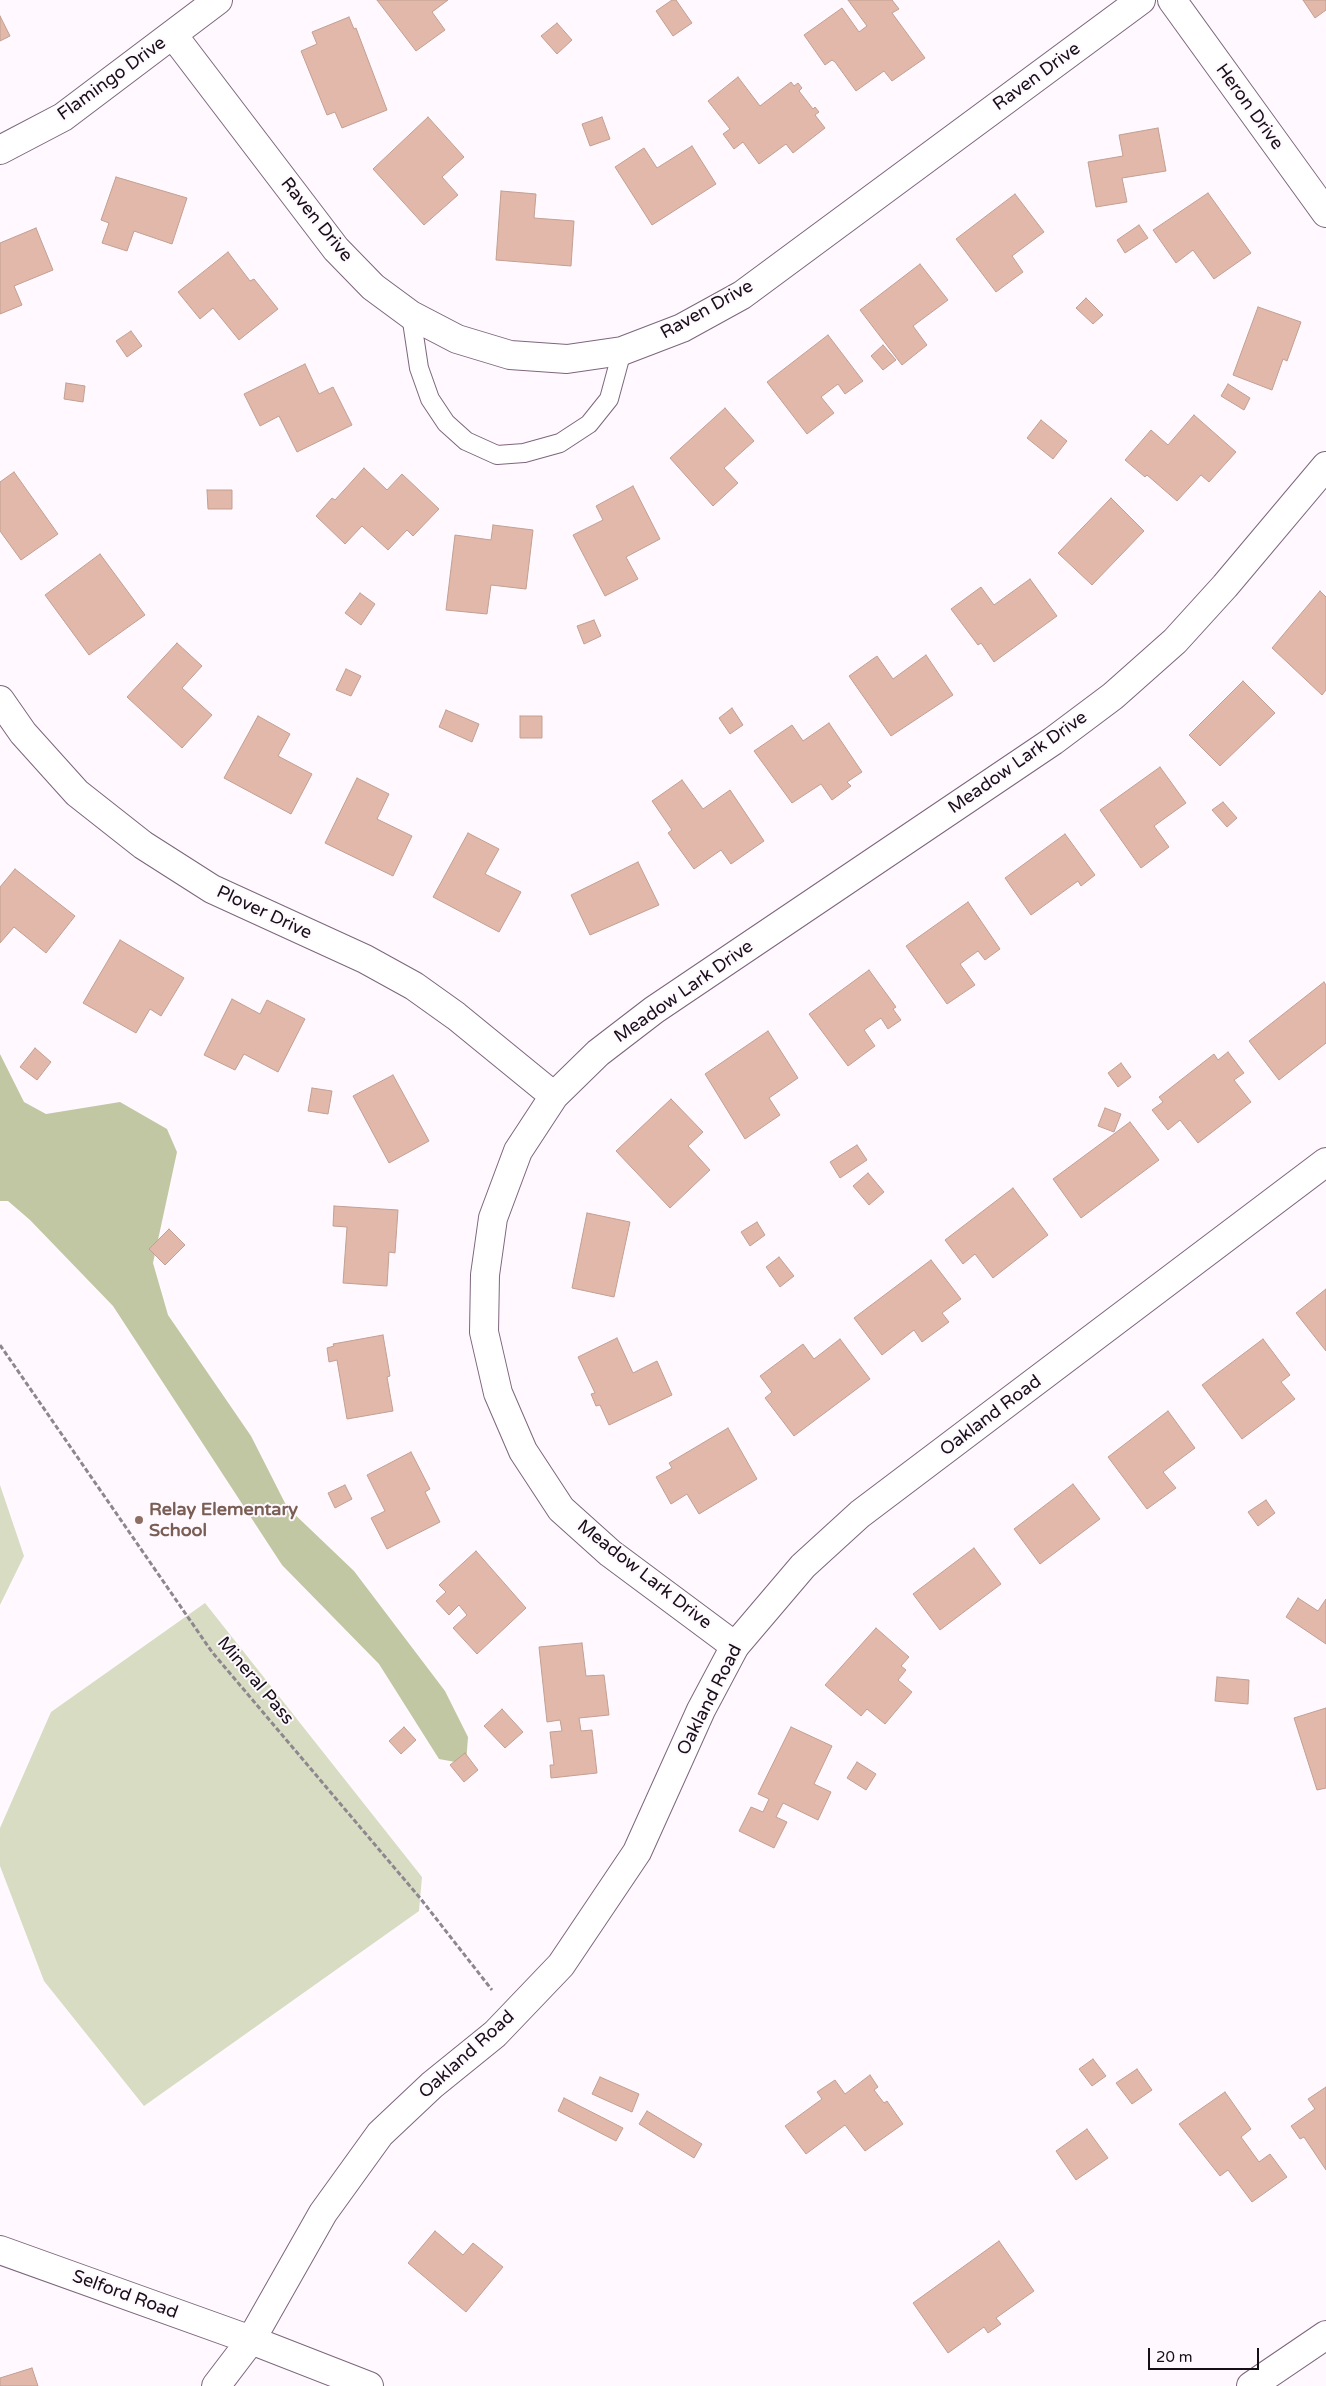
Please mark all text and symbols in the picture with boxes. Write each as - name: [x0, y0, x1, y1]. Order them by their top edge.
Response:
- street label: Flamingo Drive: [54, 32, 170, 126]
- street label: Raven Drive: [989, 38, 1085, 116]
- street label: Heron Drive: [1211, 60, 1287, 154]
- street label: Raven Drive: [275, 173, 357, 267]
- street label: Raven Drive: [657, 276, 757, 344]
- street label: Meadow Lark Drive: [944, 707, 1092, 819]
- street label: Plover Drive: [213, 881, 315, 945]
- street label: Meadow Lark Drive: [610, 936, 758, 1048]
- street label: Oakland Road: [936, 1371, 1046, 1461]
- place label: Relay Elementary School: [149, 1499, 298, 1542]
- marker: Relay Elementary School: [133, 1514, 145, 1526]
- street label: Meadow Lark Drive: [572, 1516, 716, 1634]
- street label: Mineral Pass: [212, 1633, 298, 1729]
- street label: Oakland Road: [673, 1641, 747, 1759]
- street label: Oakland Road: [415, 2006, 519, 2104]
- street label: Selford Road: [69, 2266, 181, 2324]
- scale bar: [1151, 2338, 1262, 2370]
- text: 20 m: [1156, 2348, 1193, 2366]

